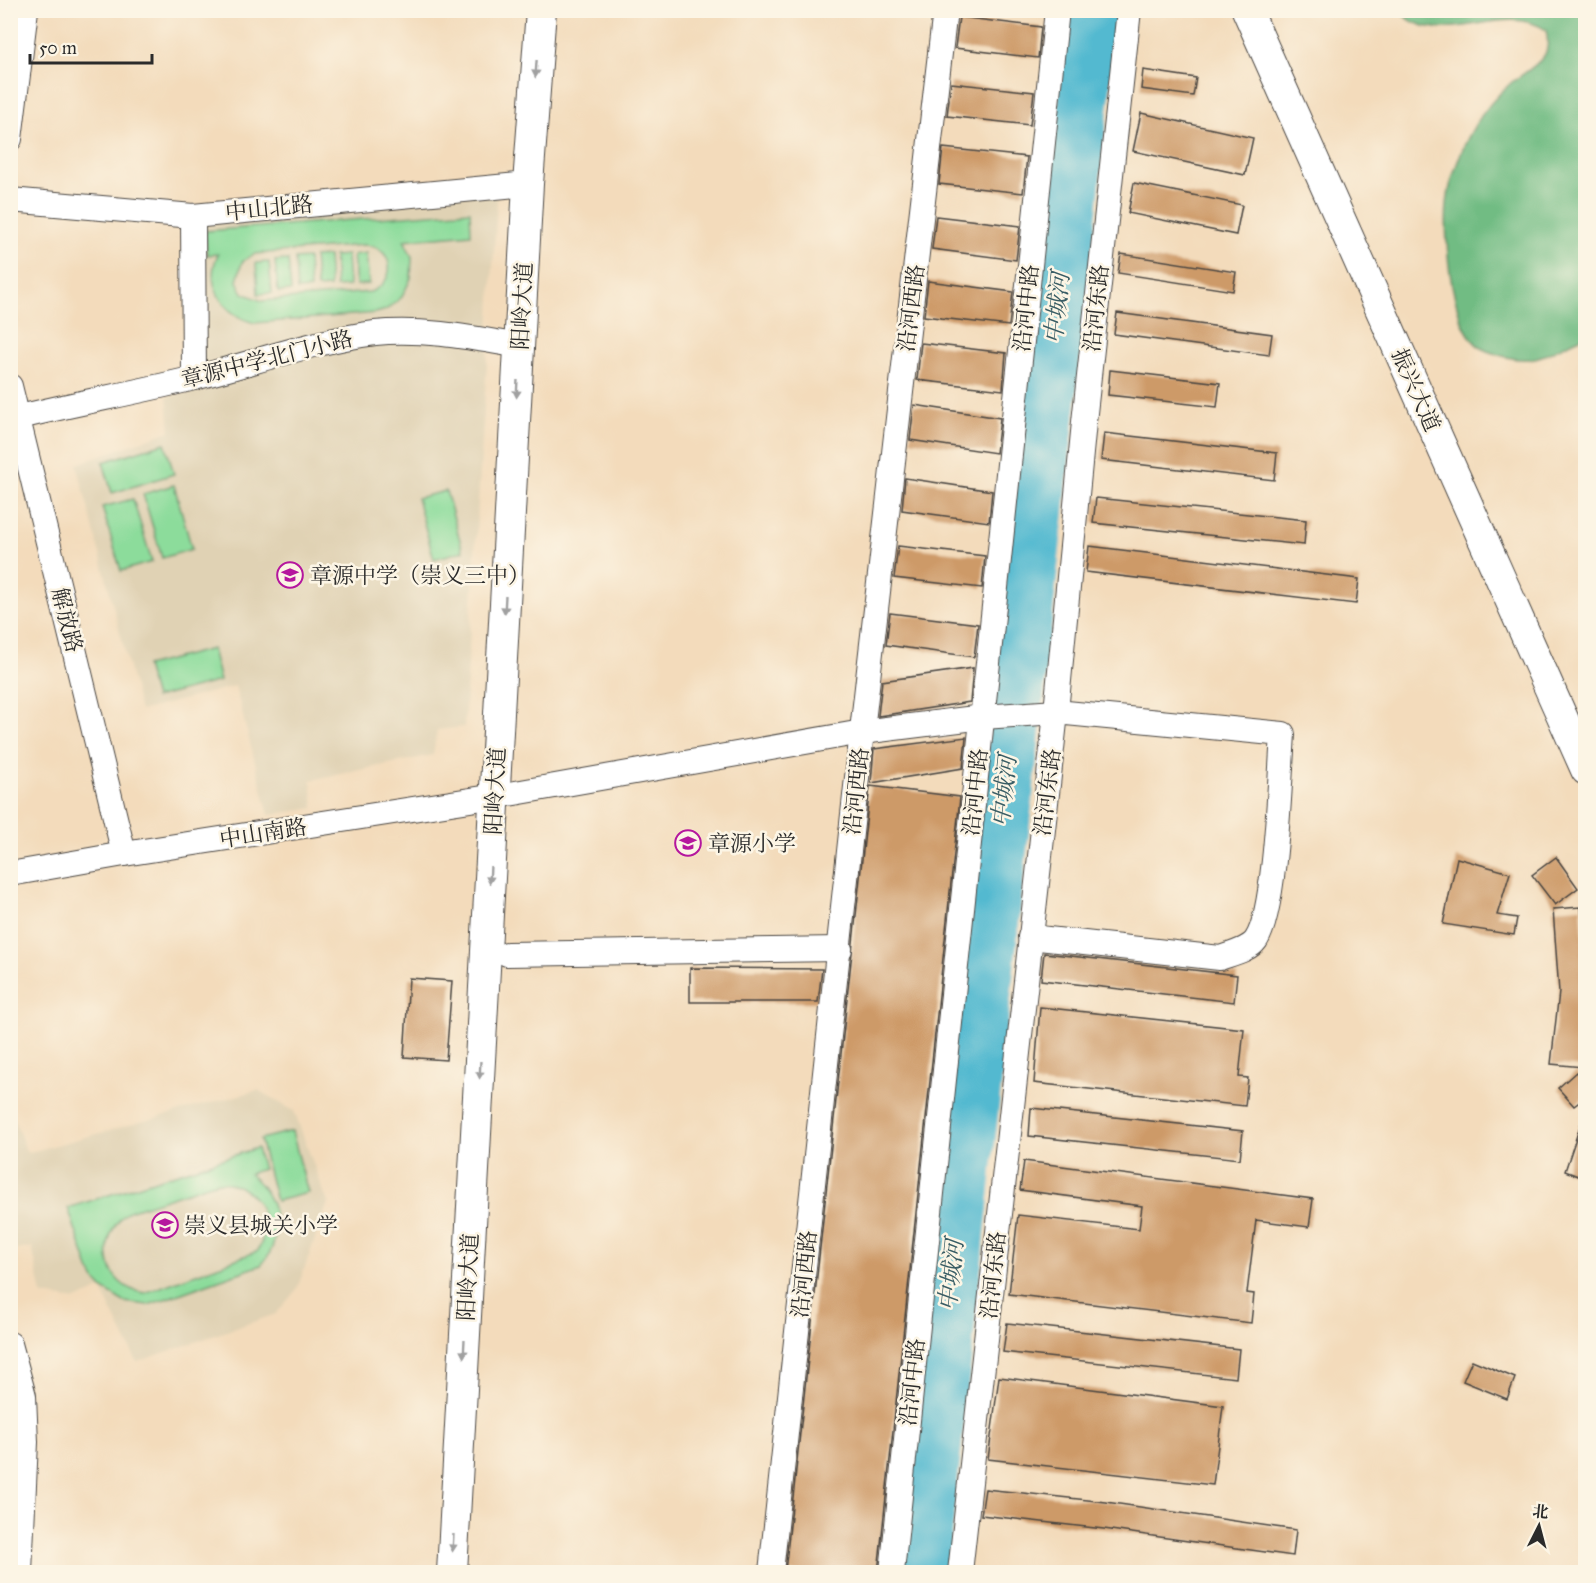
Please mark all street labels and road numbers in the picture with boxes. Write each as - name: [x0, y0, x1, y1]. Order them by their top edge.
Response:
- street label: 中山北路: [224, 190, 314, 226]
- street label: 阳岭大道: [506, 261, 538, 351]
- street label: 沿河西路: [892, 263, 930, 353]
- street label: 沿河中路: [1008, 263, 1044, 353]
- street label: 沿河东路: [1078, 263, 1114, 353]
- street label: 章源中学北门小路: [178, 325, 356, 393]
- street label: 振兴大道: [1386, 344, 1446, 436]
- street label: 解放路: [46, 585, 88, 655]
- street label: 阳岭大道: [479, 746, 511, 836]
- street label: 沿河西路: [838, 746, 874, 836]
- street label: 沿河中路: [957, 747, 993, 837]
- street label: 沿河东路: [1028, 747, 1066, 837]
- street label: 中山南路: [217, 813, 309, 853]
- street label: 沿河西路: [786, 1229, 822, 1319]
- street label: 沿河东路: [975, 1230, 1011, 1320]
- street label: 阳岭大道: [452, 1232, 484, 1322]
- street label: 沿河中路: [894, 1337, 930, 1427]

